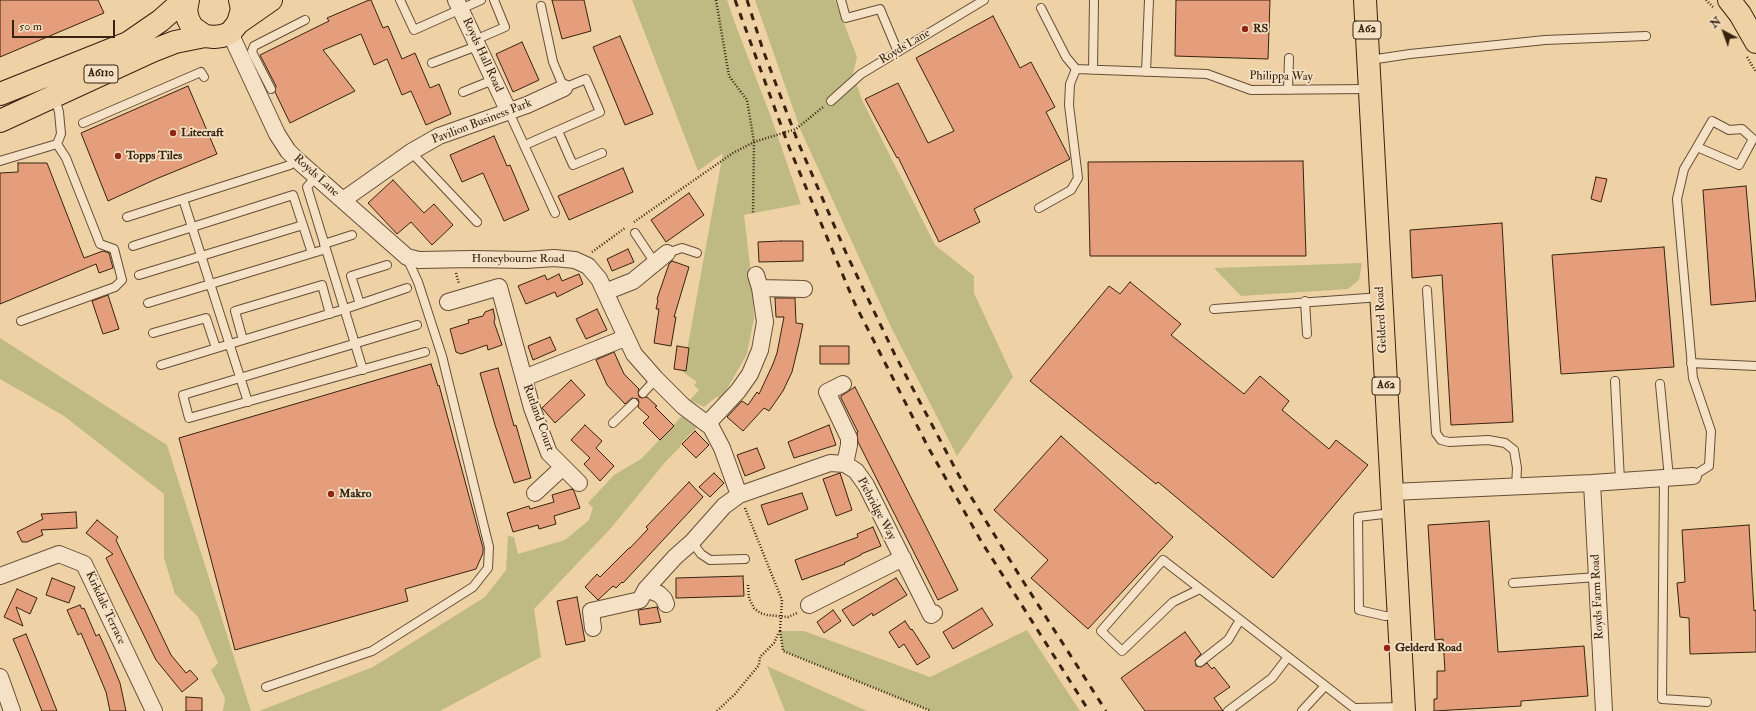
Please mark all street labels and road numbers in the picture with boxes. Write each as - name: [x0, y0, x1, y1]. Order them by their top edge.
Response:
- street label: Royds Hall Road: [458, 16, 506, 94]
- road number: A62: [1353, 21, 1381, 39]
- street label: Royds Lane: [877, 26, 933, 68]
- road number: A6110: [84, 65, 118, 83]
- street label: Philippa Way: [1249, 69, 1313, 85]
- street label: Pavilion Business Park: [430, 96, 534, 148]
- street label: Royds Lane: [290, 152, 342, 200]
- street label: Honeybourne Road: [471, 252, 565, 266]
- street label: Gelderd Road: [1373, 286, 1391, 354]
- road number: A62: [1372, 377, 1400, 395]
- street label: Rutland Court: [519, 383, 557, 453]
- street label: Piebridge Way: [853, 475, 899, 543]
- street label: Royds Farm Road: [1589, 554, 1607, 640]
- street label: Kirkdale Terrace: [82, 569, 128, 647]

